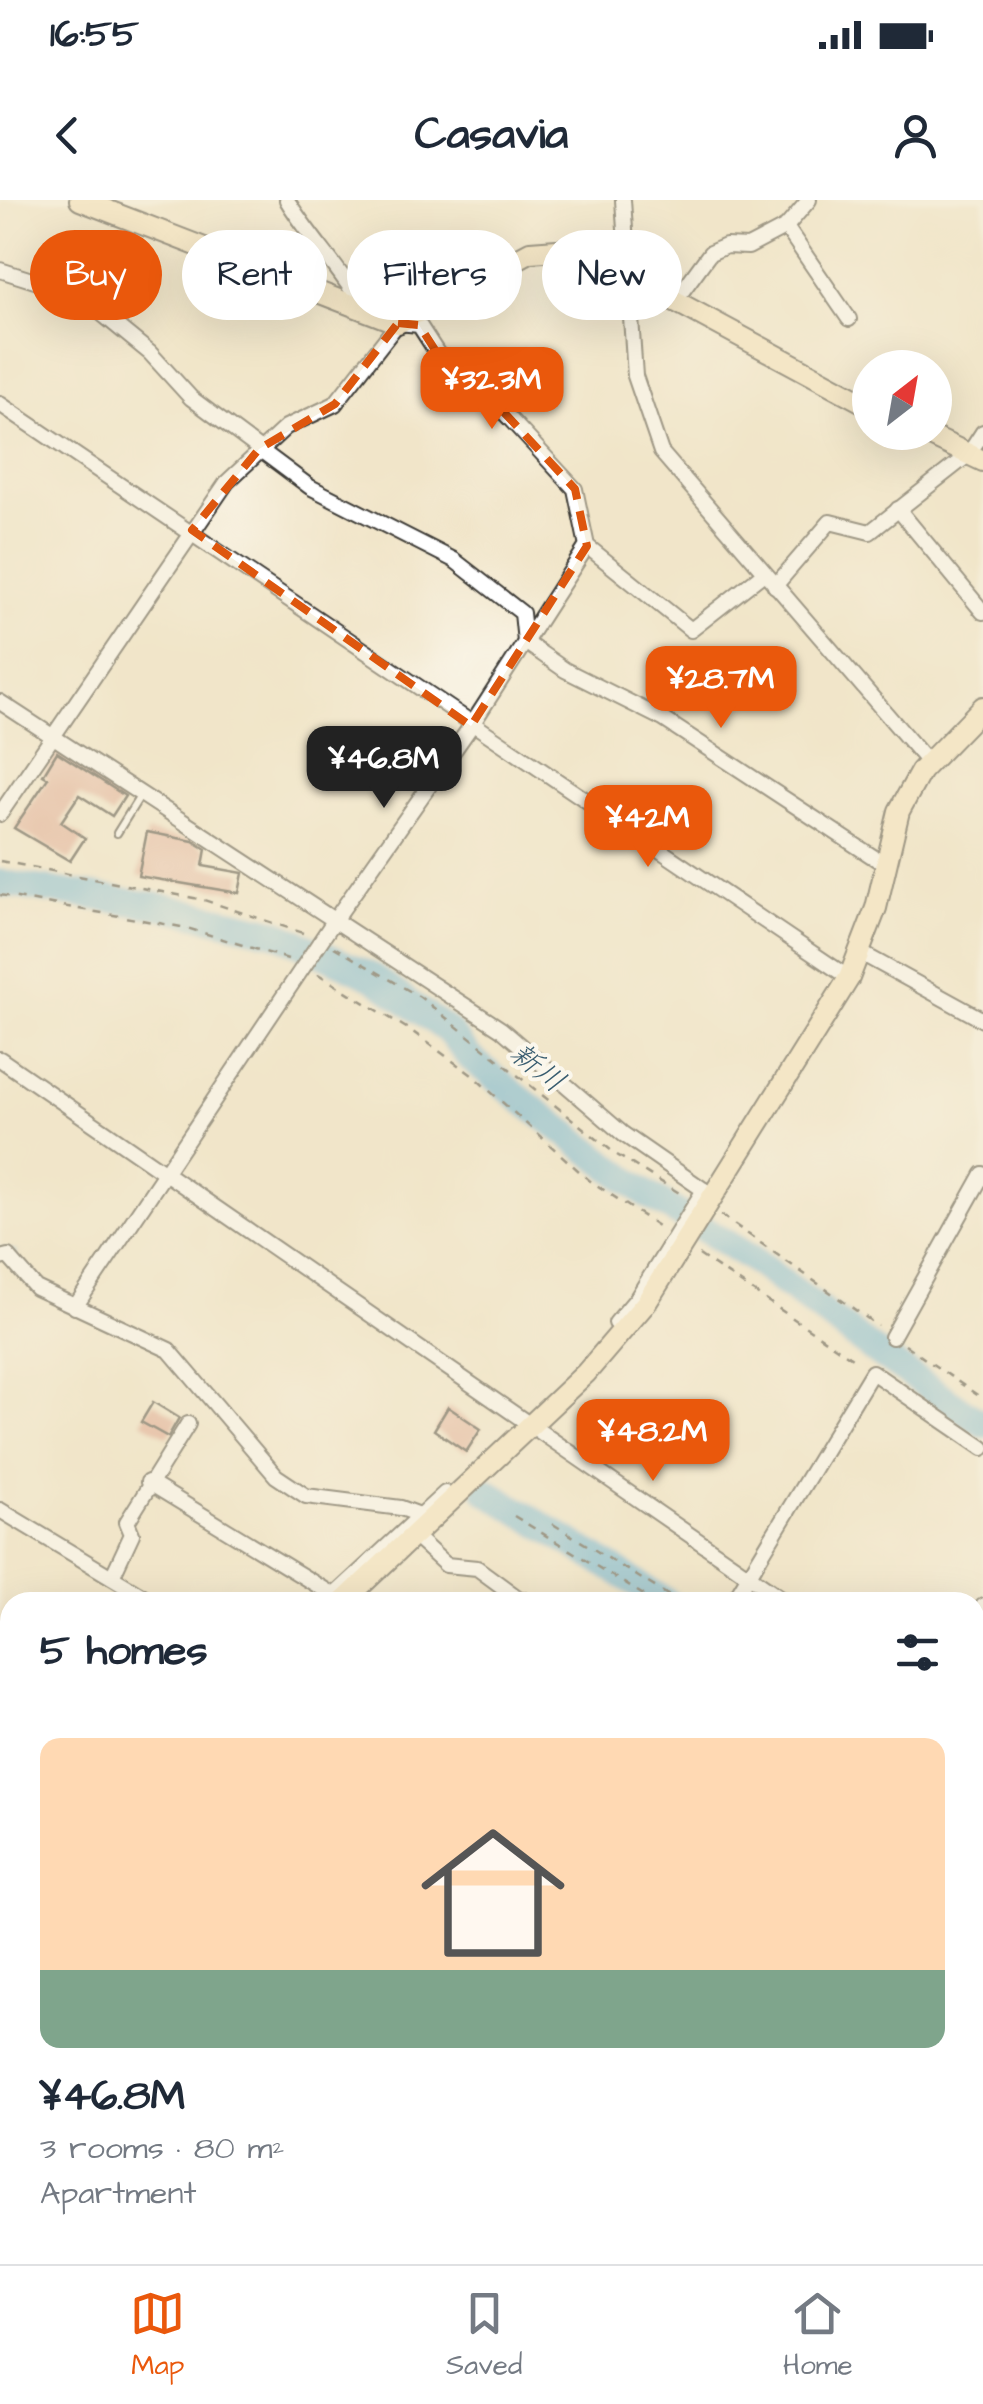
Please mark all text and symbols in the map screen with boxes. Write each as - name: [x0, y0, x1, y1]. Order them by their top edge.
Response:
- text: 16:55: [50, 9, 139, 61]
- text: Casavia: [415, 104, 568, 166]
- icon: back: [40, 108, 95, 163]
- icon: person: [888, 108, 943, 163]
- chip: Buy: [30, 230, 162, 320]
- chip: Rent: [182, 230, 327, 320]
- chip: Filters: [347, 230, 522, 320]
- chip: New: [542, 230, 682, 320]
- pin: ¥32.3M: [411, 347, 573, 432]
- north arrow: [852, 350, 952, 450]
- map controls: [852, 350, 952, 450]
- text: ¥32.3M: [443, 357, 541, 402]
- pin: ¥28.7M: [640, 646, 802, 731]
- text: ¥28.7M: [668, 656, 774, 701]
- pin: ¥46.8M: [303, 726, 465, 811]
- text: ¥46.8M: [329, 736, 439, 781]
- pin: ¥42M: [589, 785, 707, 870]
- text: ¥42M: [606, 795, 690, 840]
- water label: 新川: [501, 1033, 574, 1103]
- pin: ¥48.2M: [572, 1399, 734, 1484]
- text: ¥48.2M: [599, 1409, 707, 1454]
- text: 5 homes: [40, 1623, 207, 1681]
- icon: filters: [890, 1625, 945, 1680]
- icon: home: [403, 1803, 583, 1983]
- text: ¥46.8M: [40, 2068, 185, 2126]
- text: 3 rooms · 80 m²: [40, 2126, 285, 2171]
- text: Apartment: [40, 2171, 196, 2216]
- tab: Map: [130, 2286, 185, 2385]
- tab: Saved: [446, 2286, 522, 2385]
- tab: Home: [783, 2286, 853, 2385]

